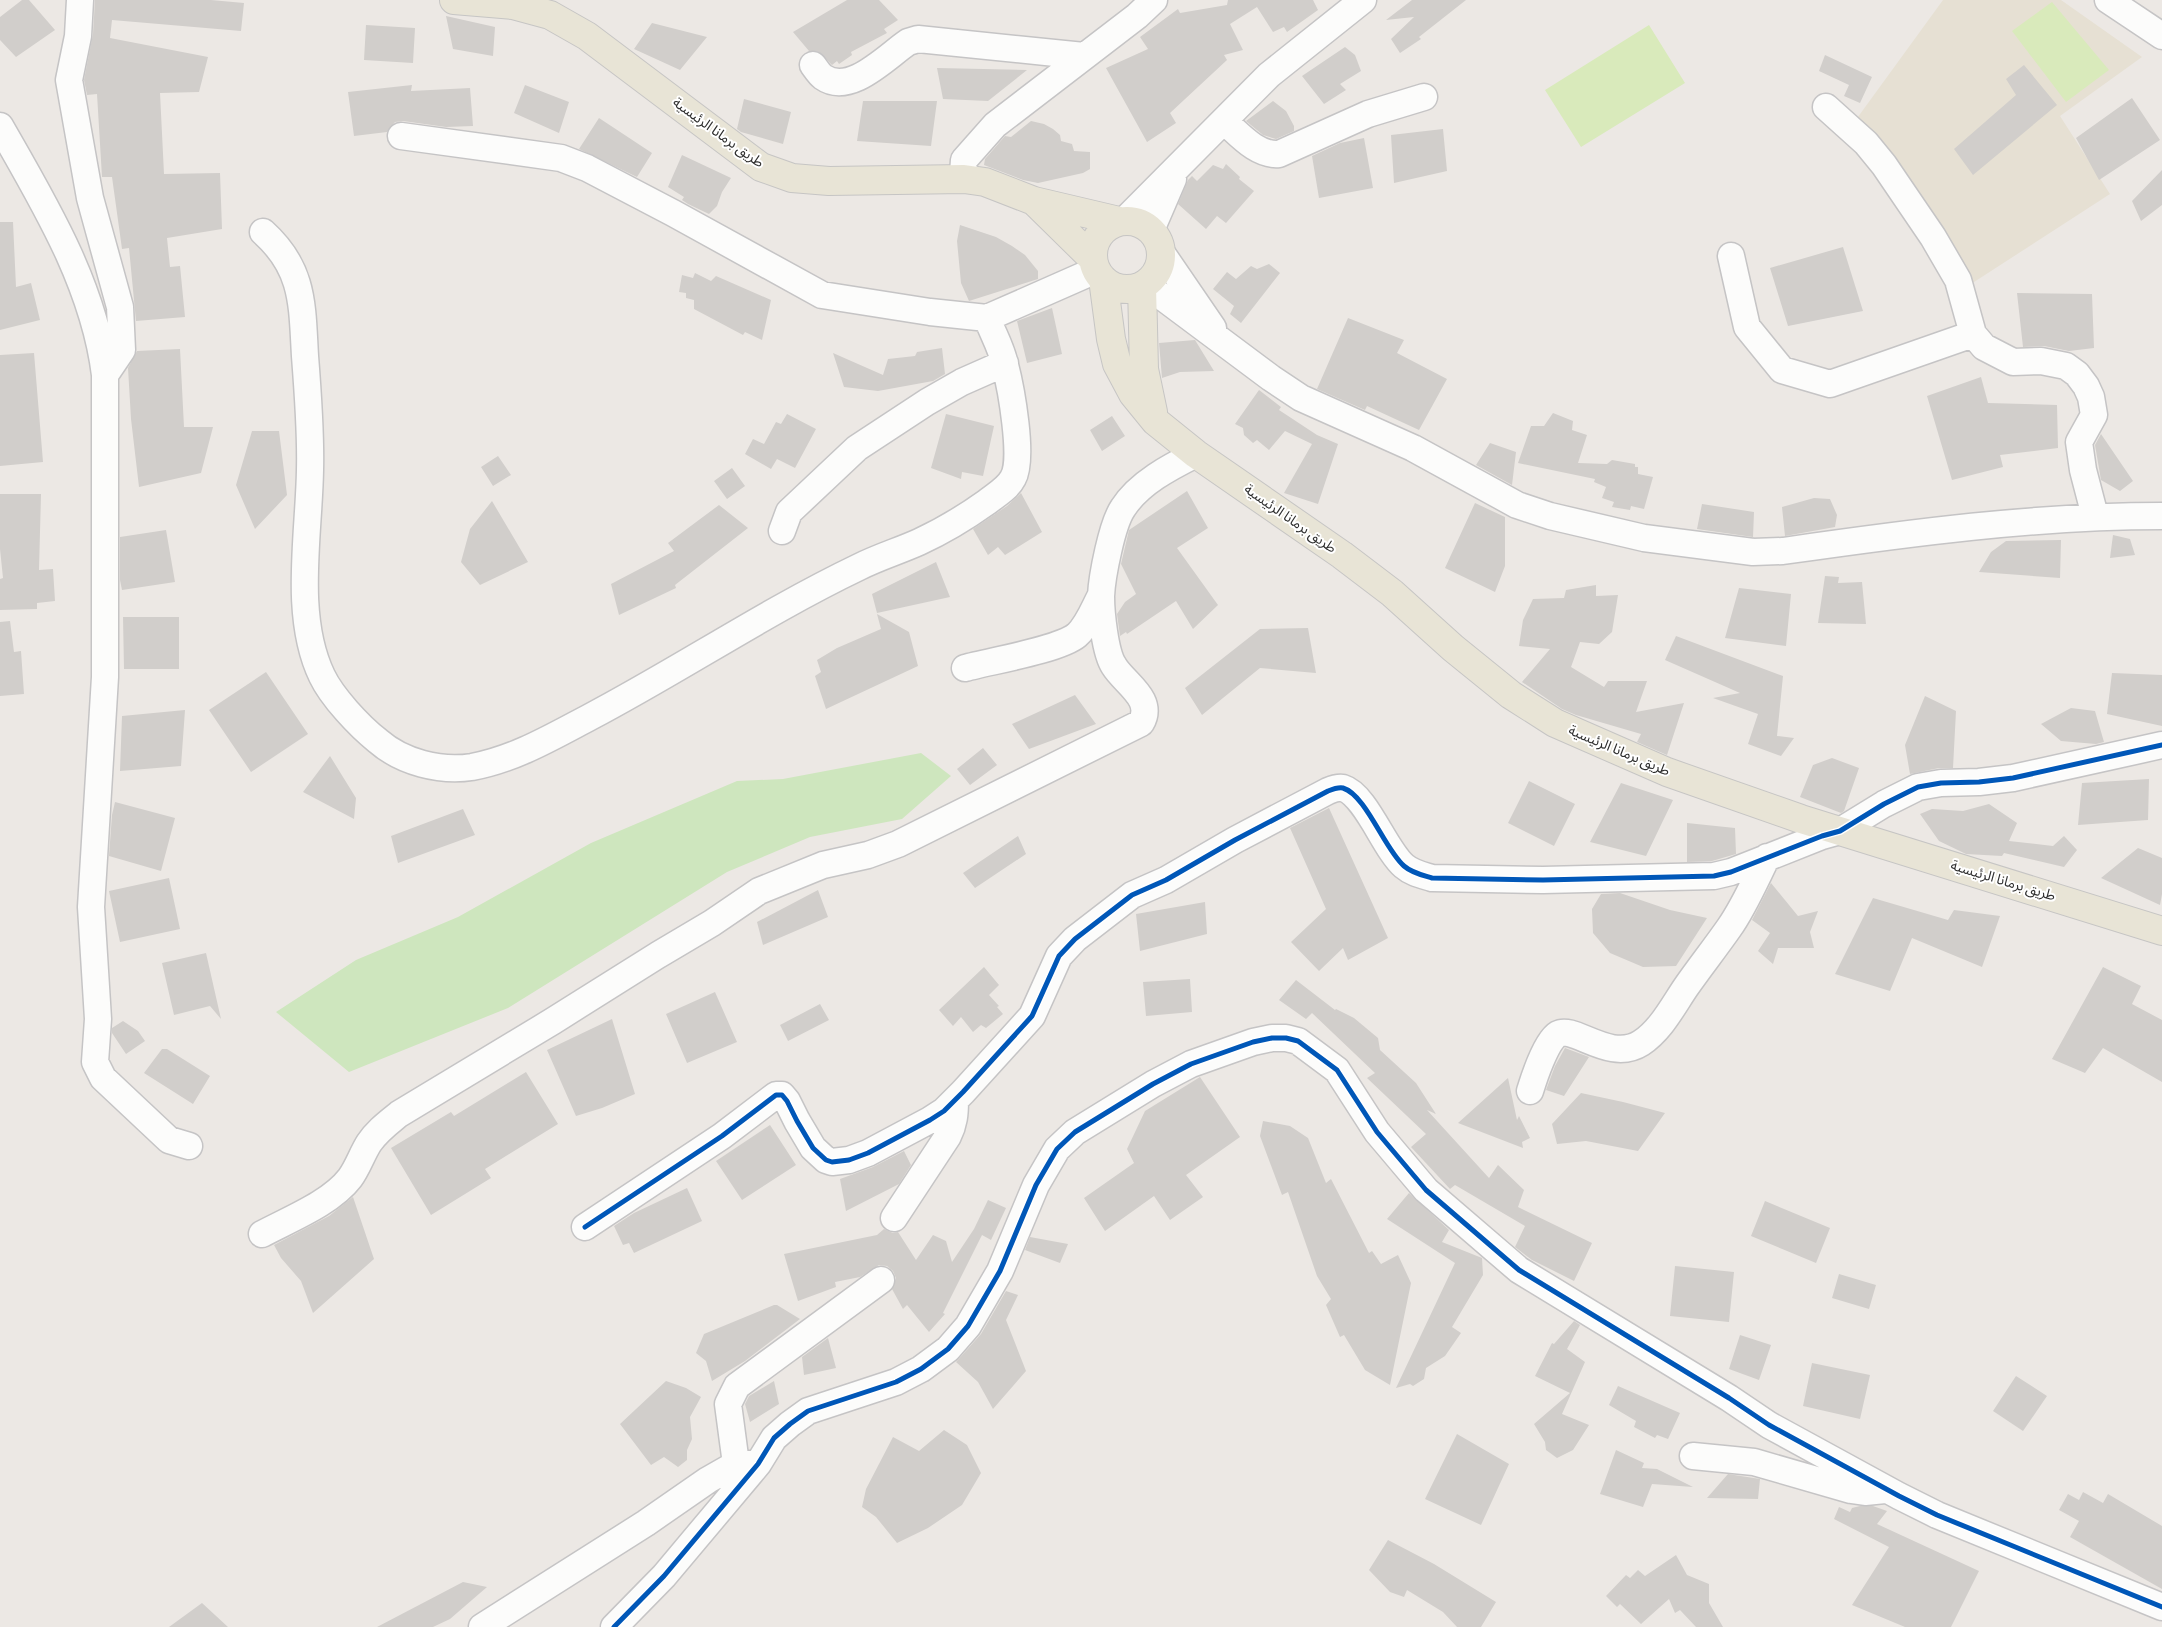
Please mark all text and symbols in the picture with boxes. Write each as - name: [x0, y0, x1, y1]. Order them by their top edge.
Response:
- street label: طريق برمانا الرئيسية: [668, 93, 768, 173]
- street label: طريق برمانا الرئيسية: [1240, 480, 1340, 558]
- street label: طريق برمانا الرئيسية: [1565, 721, 1673, 781]
- street label: طريق برمانا الرئيسية: [1948, 856, 2058, 906]

